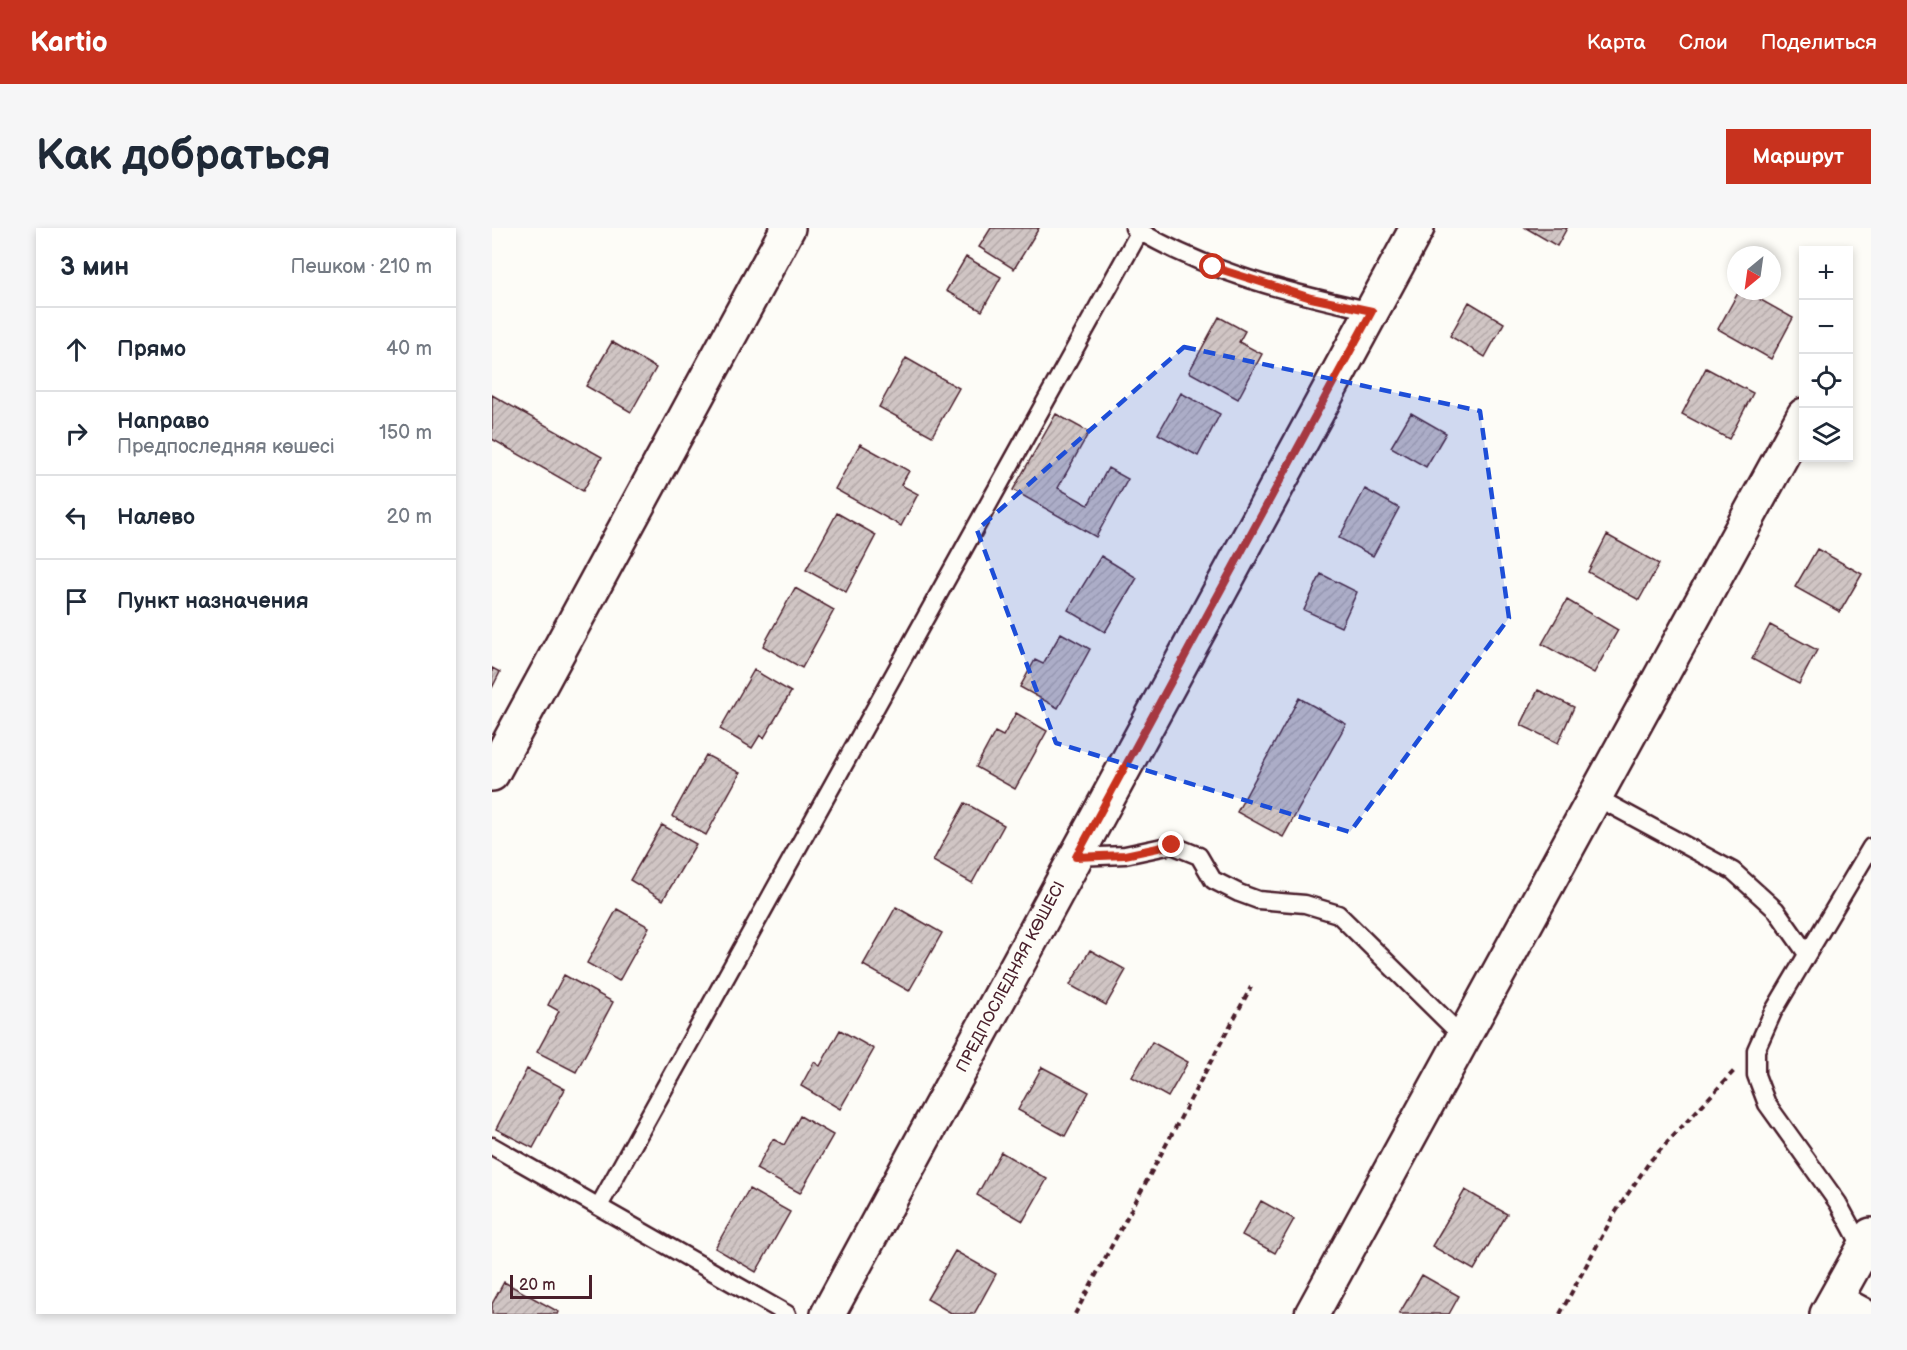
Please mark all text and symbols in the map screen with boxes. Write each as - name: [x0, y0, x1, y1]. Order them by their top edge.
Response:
- text: Kartio: [30, 26, 108, 59]
- text: Карта: [1587, 30, 1646, 55]
- text: Слои: [1679, 30, 1728, 55]
- text: Поделиться: [1761, 30, 1877, 55]
- button: Маршрут: [1726, 129, 1871, 184]
- text: Как добраться: [36, 131, 331, 182]
- north arrow: [1727, 246, 1781, 300]
- map controls: [1799, 246, 1853, 462]
- button: +: [1799, 246, 1853, 300]
- text: 3 мин: [60, 252, 129, 283]
- route start: [1199, 253, 1225, 279]
- text: Пешком · 210 m: [291, 255, 432, 279]
- button: −: [1799, 300, 1853, 354]
- icon: ahead: [60, 333, 93, 366]
- text: Прямо: [117, 336, 186, 363]
- text: 40 m: [386, 337, 432, 361]
- button: locate: [1799, 354, 1853, 408]
- text: Направо: [117, 408, 209, 435]
- button: layers: [1799, 408, 1853, 462]
- icon: right: [60, 417, 93, 450]
- text: 150 m: [379, 421, 432, 445]
- text: Предпоследняя көшесі: [117, 435, 335, 459]
- icon: left: [60, 501, 93, 534]
- text: Налево: [117, 504, 195, 531]
- text: 20 m: [387, 505, 432, 529]
- icon: arrive: [60, 585, 93, 618]
- text: Пункт назначения: [117, 588, 309, 615]
- route end: [1158, 831, 1184, 857]
- street label: ПРЕДПОСЛЕДНЯЯ КӨШЕСІ: [953, 879, 1069, 1075]
- scale bar: [510, 1272, 592, 1300]
- text: 20 m: [519, 1276, 555, 1295]

